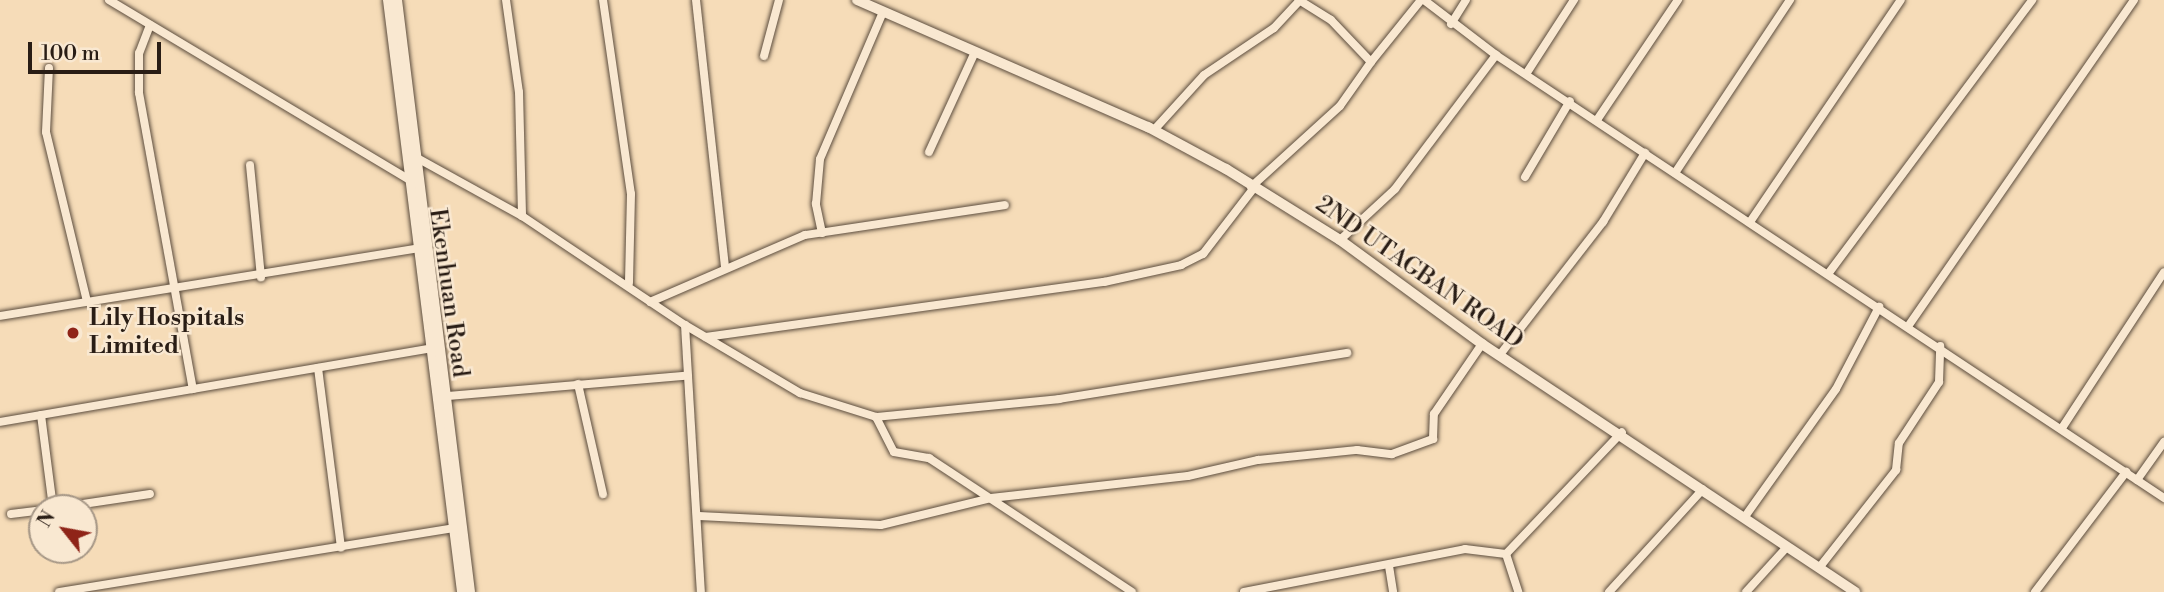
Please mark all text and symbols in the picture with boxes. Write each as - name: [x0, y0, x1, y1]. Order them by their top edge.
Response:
- scale bar: [32, 28, 164, 72]
- text: 100 m: [41, 41, 100, 67]
- street label: 2ND UTAGBAN ROAD: [1310, 190, 1528, 356]
- street label: Ekenhuan Road: [422, 207, 474, 379]
- place label: Lily Hospitals Limited: [89, 305, 244, 361]
- marker: Lily Hospitals Limited: [63, 323, 83, 343]
- north arrow: [28, 494, 98, 564]
- text: N: [33, 507, 61, 532]

